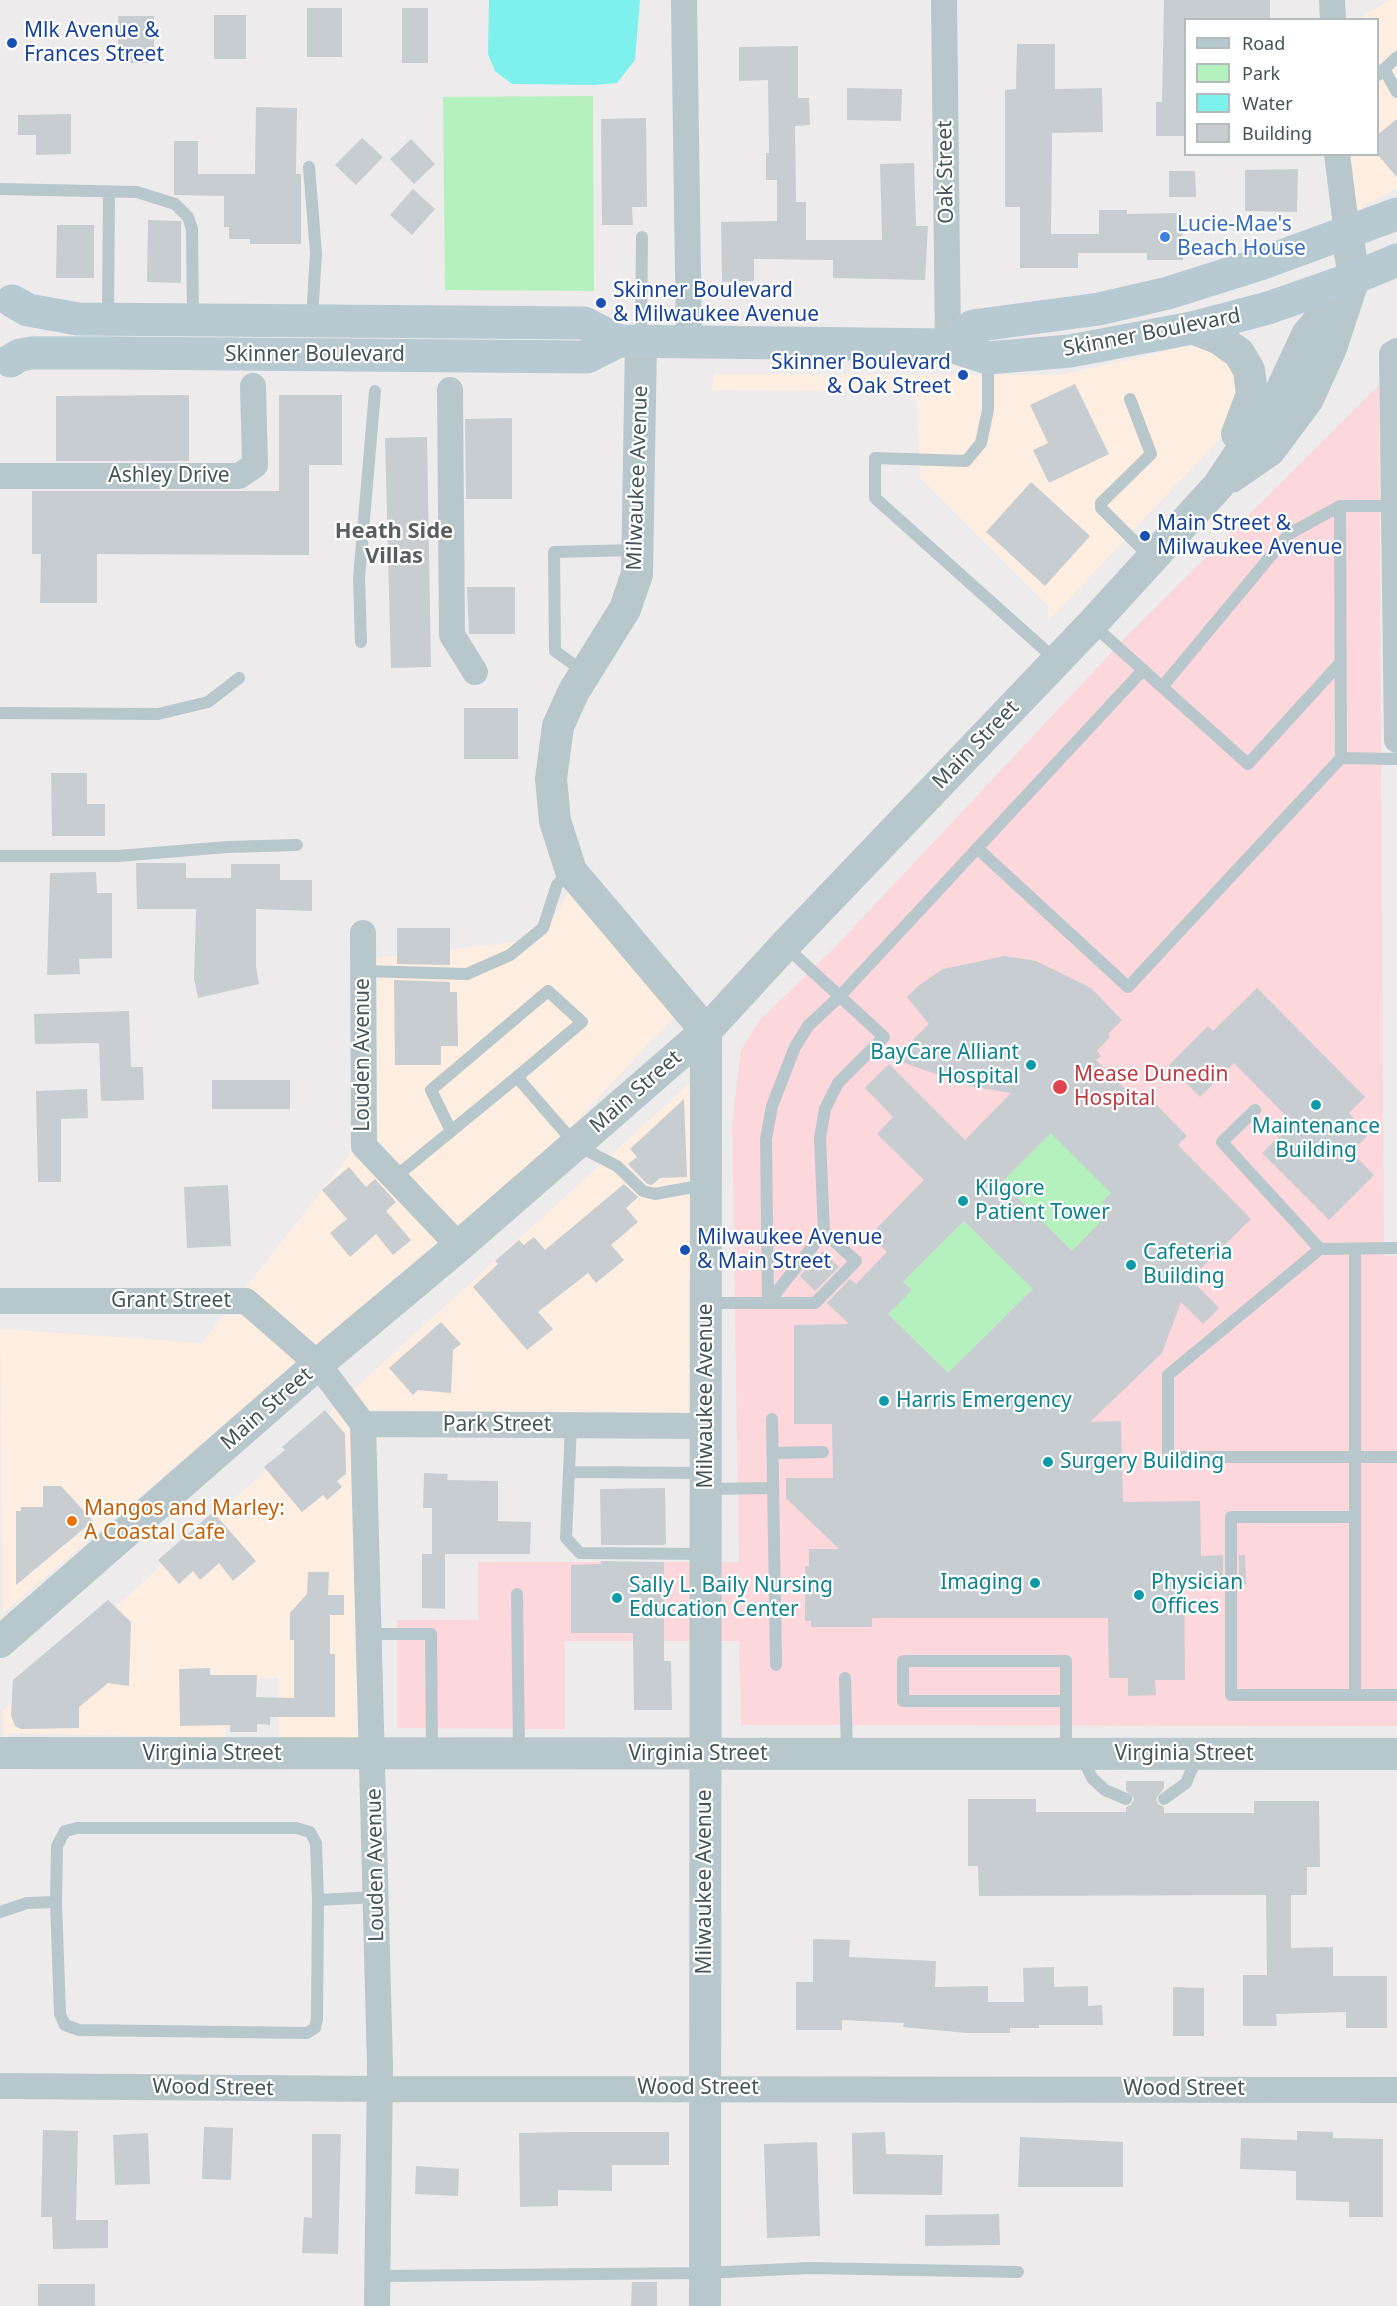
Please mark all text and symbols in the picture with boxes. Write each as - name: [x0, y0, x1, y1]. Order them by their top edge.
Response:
- place label: Mlk Avenue & Frances Street: [24, 18, 164, 68]
- legend: [1184, 18, 1379, 156]
- text: Road: [1242, 31, 1285, 55]
- marker: Mlk Avenue & Frances Street: [5, 36, 19, 50]
- text: Park: [1242, 61, 1280, 85]
- text: Water: [1242, 91, 1293, 115]
- street label: Oak Street: [932, 120, 960, 224]
- text: Building: [1242, 121, 1312, 145]
- place label: Lucie-Mae's Beach House: [1177, 212, 1306, 262]
- marker: Lucie-Mae's Beach House: [1158, 230, 1172, 244]
- place label: Skinner Boulevard & Milwaukee Avenue: [613, 278, 819, 328]
- marker: Skinner Boulevard & Milwaukee Avenue: [594, 296, 608, 310]
- street label: Skinner Boulevard: [1061, 303, 1243, 363]
- street label: Skinner Boulevard: [225, 342, 405, 368]
- place label: Skinner Boulevard & Oak Street: [771, 350, 951, 400]
- marker: Skinner Boulevard & Oak Street: [956, 368, 970, 382]
- street label: Milwaukee Avenue: [622, 385, 654, 571]
- street label: Ashley Drive: [108, 463, 230, 489]
- place label: Main Street & Milwaukee Avenue: [1157, 511, 1342, 561]
- district label: Heath Side Villas: [335, 519, 453, 570]
- marker: Main Street & Milwaukee Avenue: [1138, 529, 1152, 543]
- street label: Main Street: [928, 695, 1024, 795]
- street label: Louden Avenue: [350, 978, 376, 1132]
- place label: BayCare Alliant Hospital: [870, 1040, 1019, 1090]
- street label: Main Street: [585, 1045, 687, 1139]
- marker: BayCare Alliant Hospital: [1024, 1058, 1038, 1072]
- place label: Mease Dunedin Hospital: [1074, 1062, 1228, 1112]
- marker: Mease Dunedin Hospital: [1051, 1078, 1069, 1096]
- marker: Maintenance Building: [1309, 1098, 1323, 1112]
- place label: Maintenance Building: [1252, 1114, 1380, 1164]
- place label: Kilgore Patient Tower: [975, 1176, 1110, 1226]
- marker: Kilgore Patient Tower: [956, 1194, 970, 1208]
- place label: Milwaukee Avenue & Main Street: [697, 1225, 882, 1275]
- place label: Cafeteria Building: [1143, 1240, 1232, 1290]
- marker: Milwaukee Avenue & Main Street: [678, 1243, 692, 1257]
- marker: Cafeteria Building: [1124, 1258, 1138, 1272]
- street label: Grant Street: [111, 1288, 231, 1314]
- street label: Milwaukee Avenue: [693, 1303, 719, 1489]
- street label: Main Street: [216, 1362, 318, 1456]
- place label: Harris Emergency: [896, 1388, 1072, 1414]
- marker: Harris Emergency: [877, 1394, 891, 1408]
- street label: Park Street: [443, 1412, 551, 1438]
- place label: Surgery Building: [1060, 1449, 1224, 1475]
- marker: Surgery Building: [1041, 1455, 1055, 1469]
- place label: Mangos and Marley: A Coastal Cafe: [84, 1496, 285, 1546]
- marker: Mangos and Marley: A Coastal Cafe: [65, 1514, 79, 1528]
- place label: Imaging: [940, 1570, 1023, 1596]
- place label: Physician Offices: [1151, 1570, 1243, 1620]
- place label: Sally L. Baily Nursing Education Center: [629, 1573, 833, 1623]
- marker: Imaging: [1028, 1576, 1042, 1590]
- marker: Physician Offices: [1132, 1588, 1146, 1602]
- marker: Sally L. Baily Nursing Education Center: [610, 1591, 624, 1605]
- street label: Virginia Street: [142, 1741, 282, 1767]
- street label: Virginia Street: [628, 1741, 768, 1767]
- street label: Virginia Street: [1114, 1741, 1254, 1767]
- street label: Louden Avenue: [362, 1788, 390, 1942]
- street label: Milwaukee Avenue: [692, 1789, 718, 1975]
- street label: Wood Street: [152, 2074, 274, 2102]
- street label: Wood Street: [637, 2075, 759, 2101]
- street label: Wood Street: [1123, 2076, 1245, 2102]

